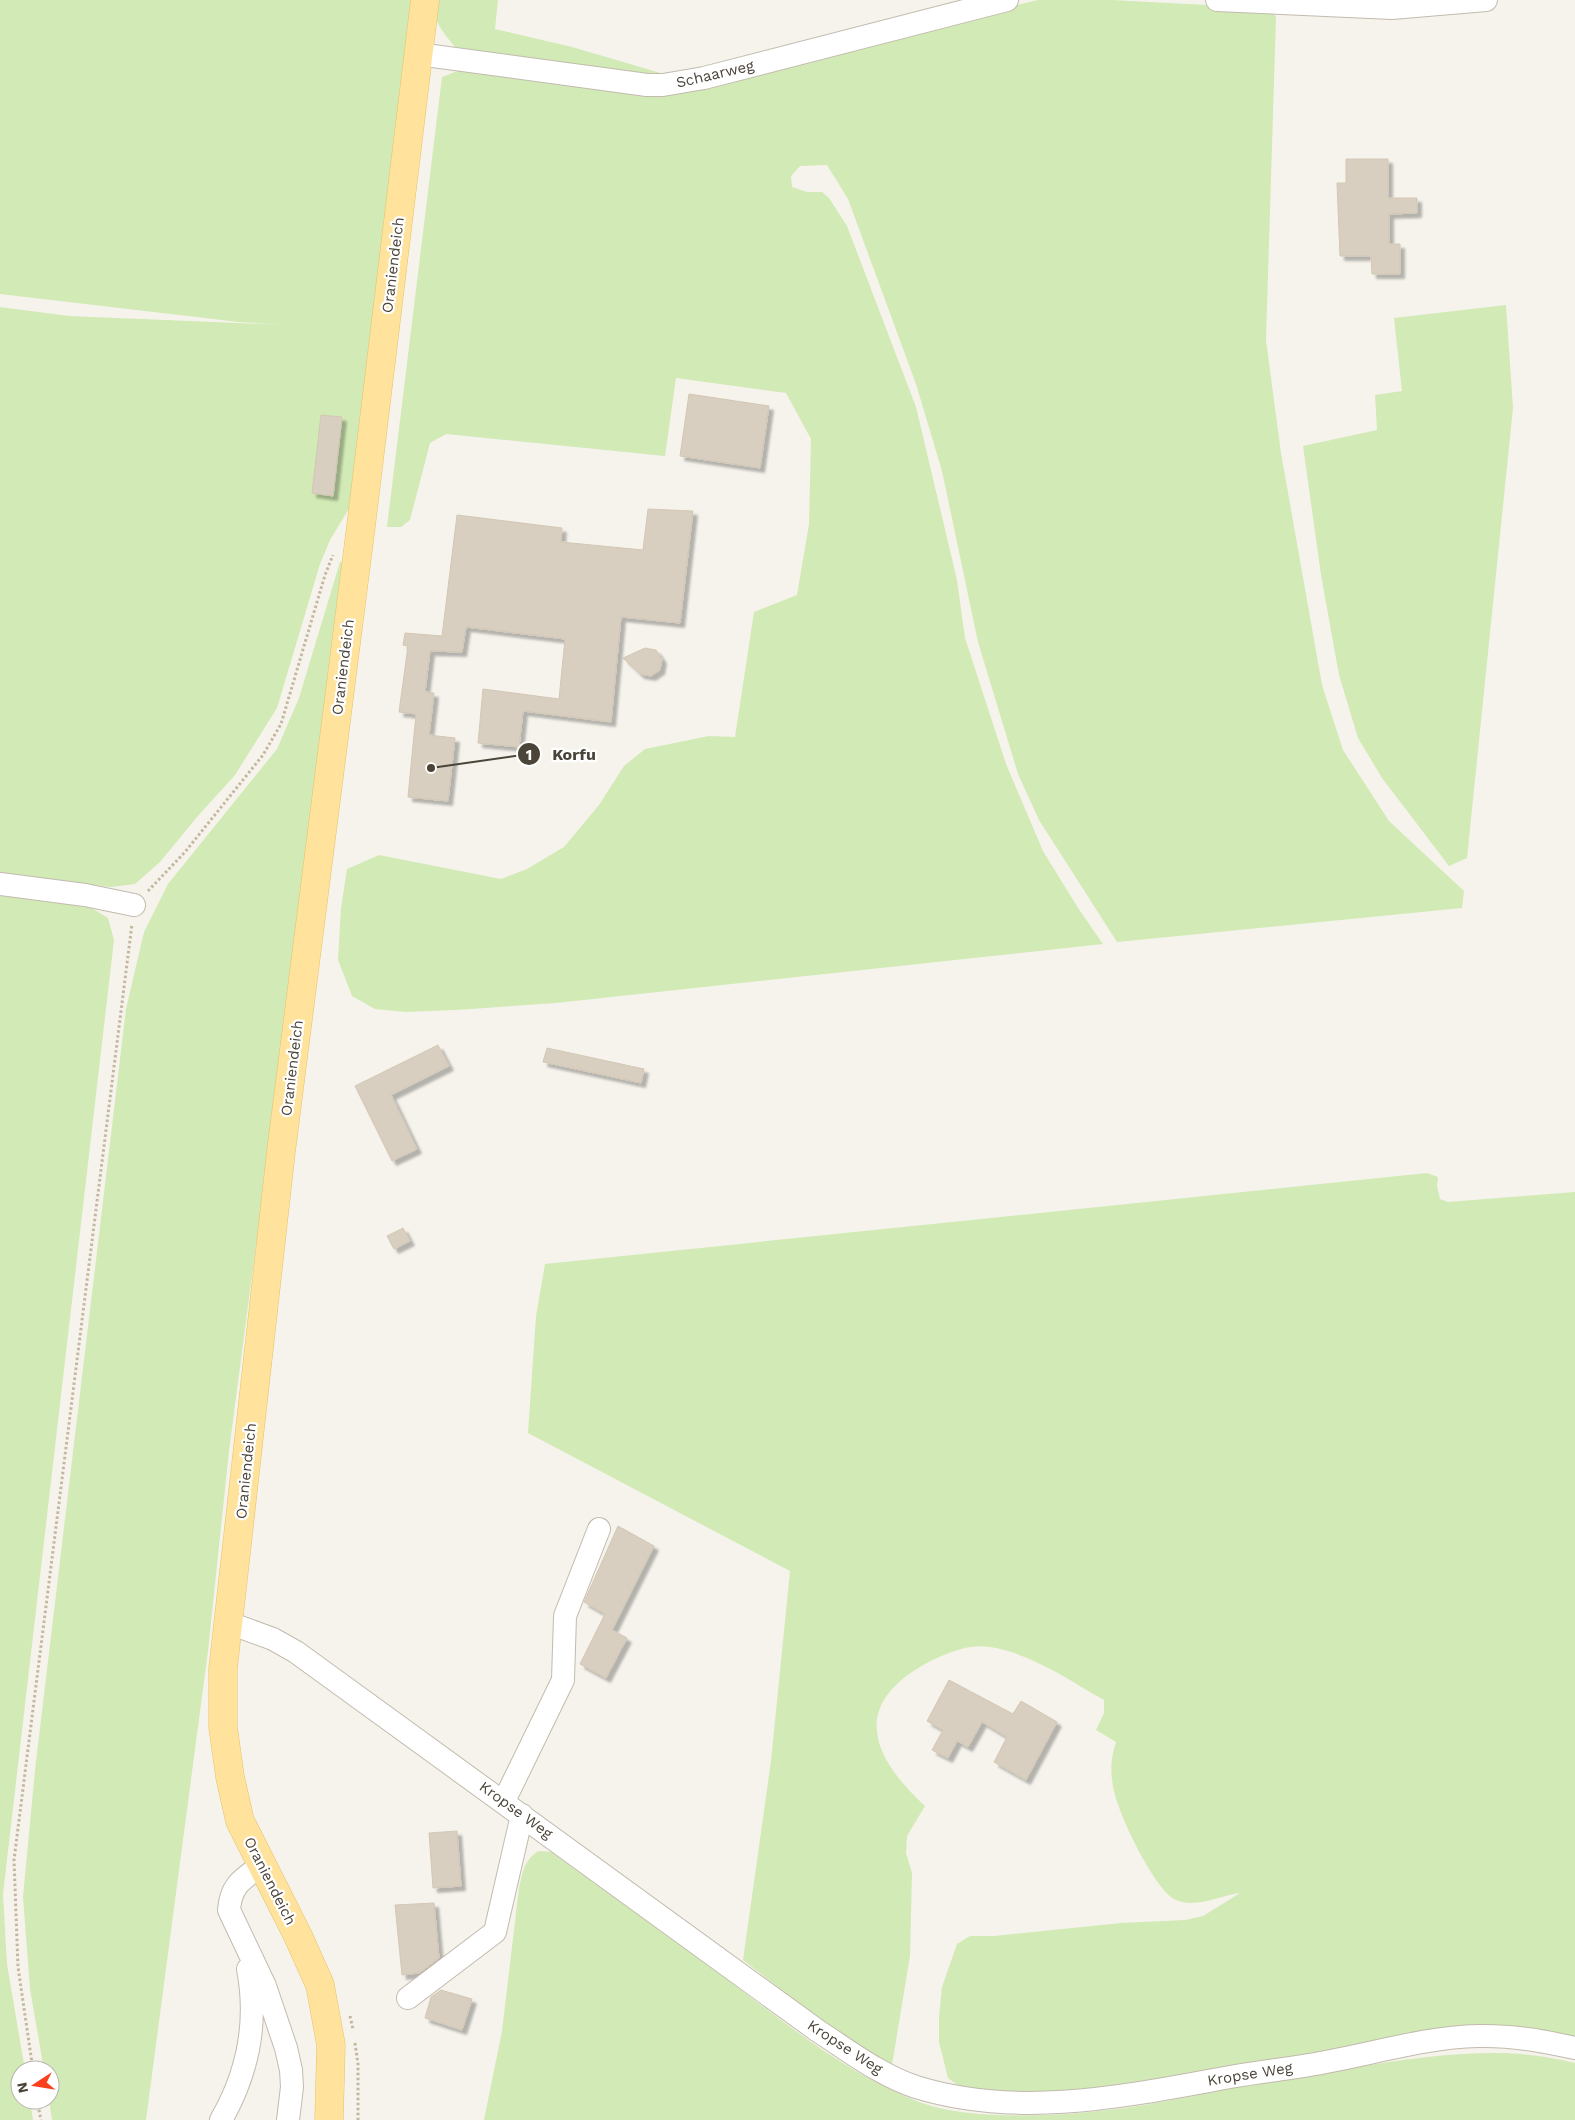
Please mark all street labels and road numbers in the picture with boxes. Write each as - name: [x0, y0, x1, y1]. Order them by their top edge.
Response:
- street label: Schaarweg: [674, 56, 756, 92]
- street label: Oraniendeich: [378, 216, 408, 314]
- street label: Oraniendeich: [328, 618, 358, 716]
- street label: Oraniendeich: [277, 1019, 307, 1117]
- street label: Oraniendeich: [232, 1422, 260, 1520]
- street label: Kropse Weg: [476, 1777, 556, 1843]
- street label: Oraniendeich: [240, 1834, 300, 1928]
- street label: Kropse Weg: [804, 2016, 886, 2078]
- street label: Kropse Weg: [1206, 2058, 1294, 2090]

